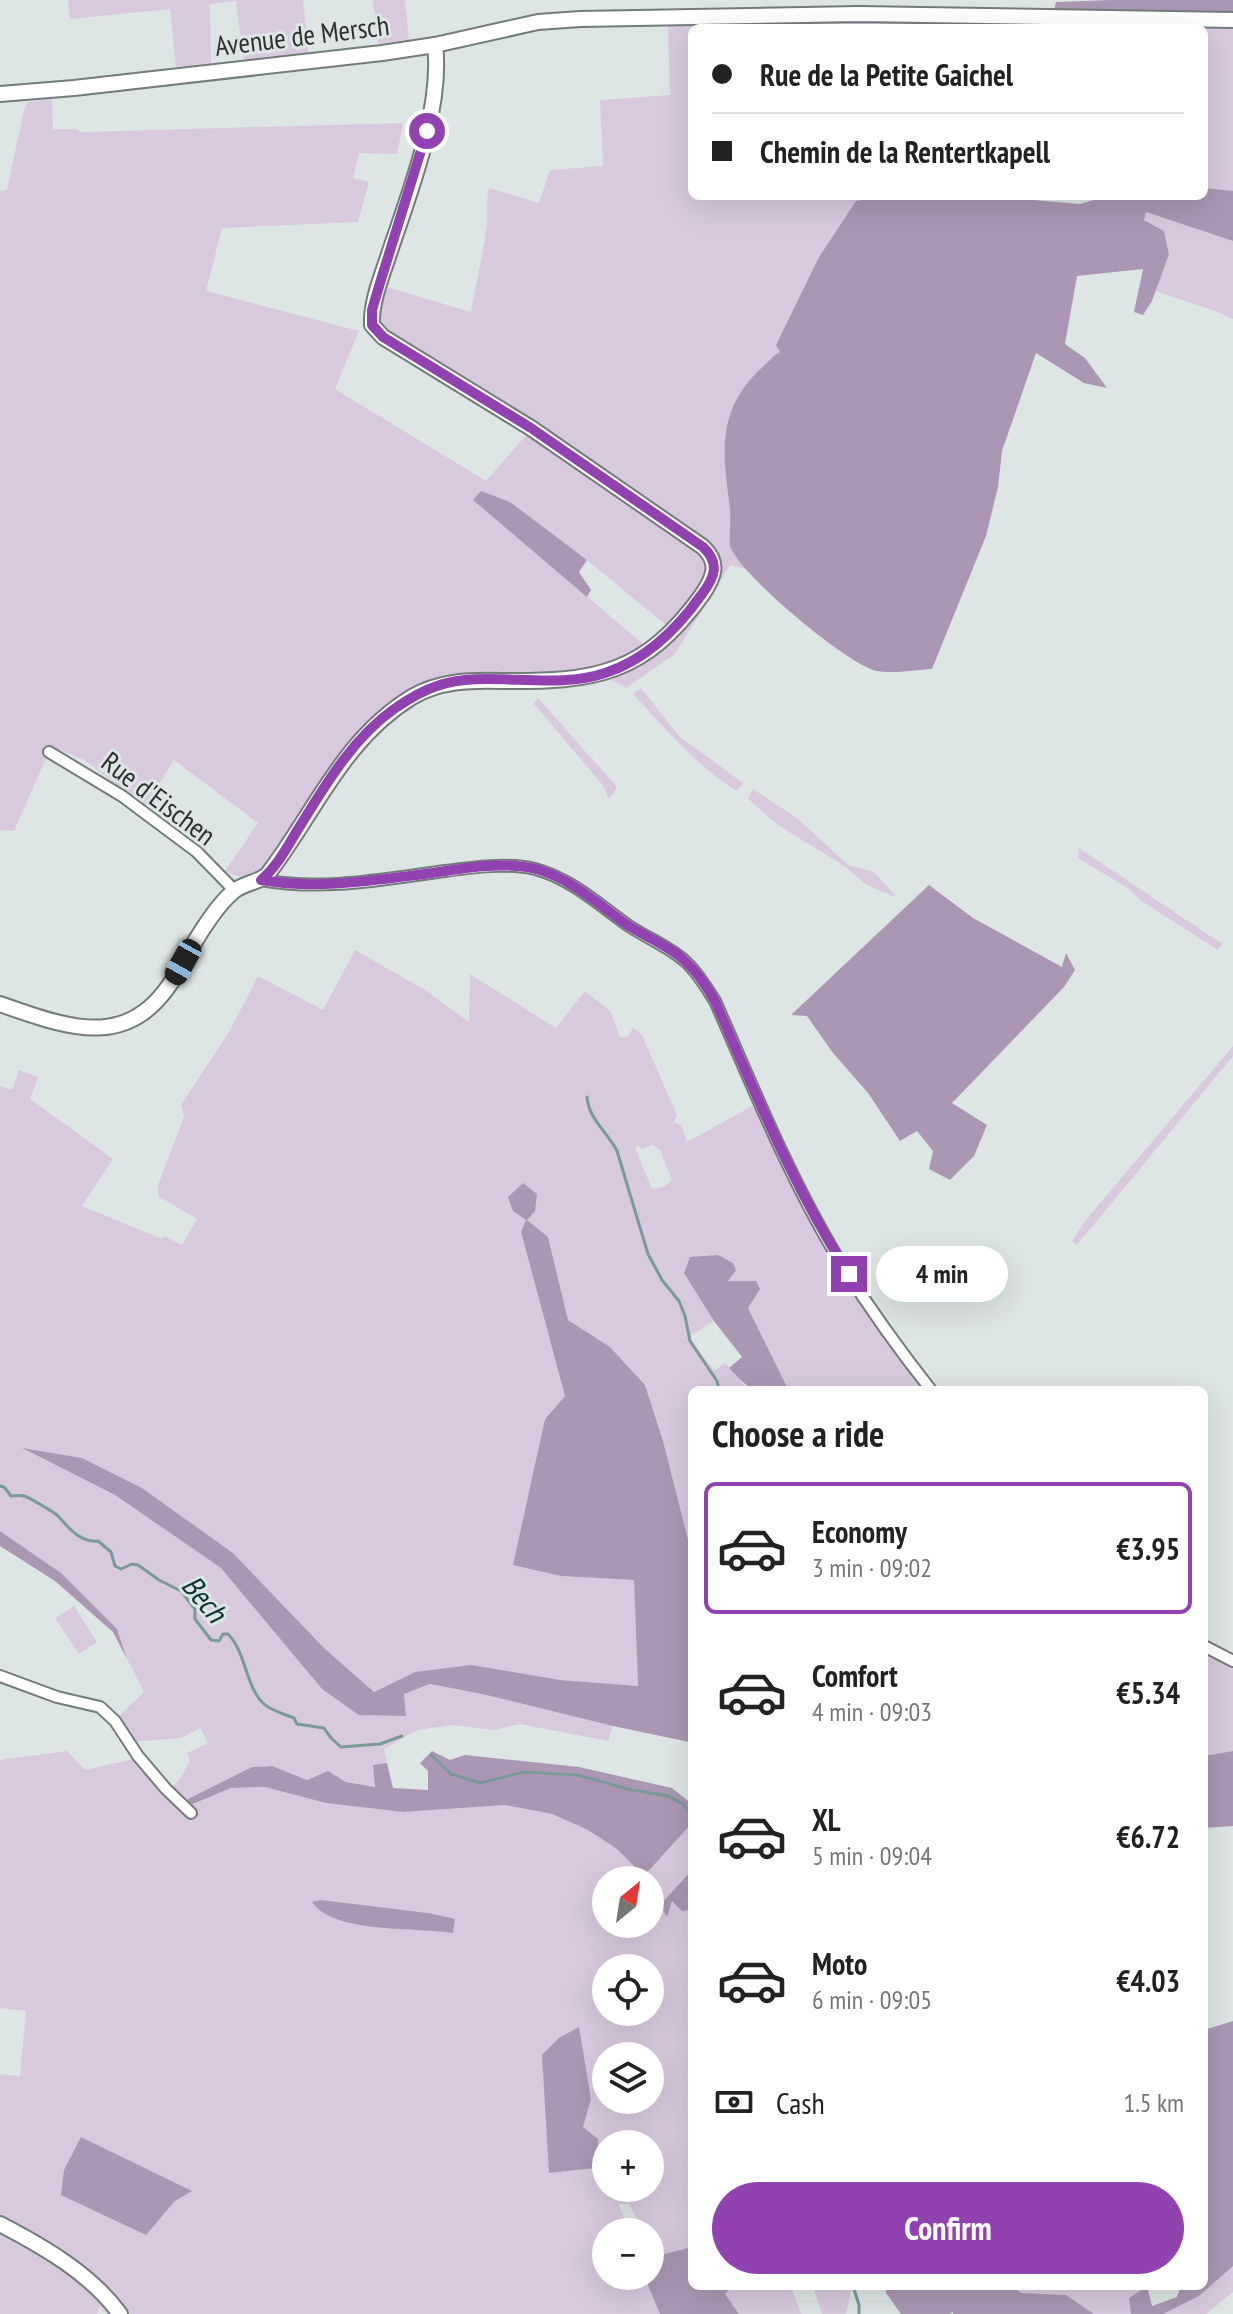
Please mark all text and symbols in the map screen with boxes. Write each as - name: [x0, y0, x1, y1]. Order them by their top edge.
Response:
- street label: Avenue de Mersch: [213, 6, 391, 64]
- text: Rue de la Petite Gaichel: [760, 55, 1013, 94]
- route start: [409, 113, 445, 149]
- text: Chemin de la Rentertkapell: [760, 132, 1050, 171]
- street label: Rue d'Eischen: [94, 743, 224, 853]
- car: [161, 935, 205, 989]
- callout: 4 min: [877, 1246, 1009, 1302]
- route end: [831, 1256, 867, 1292]
- text: 4 min: [916, 1257, 968, 1290]
- text: Choose a ride: [712, 1410, 884, 1457]
- icon: car: [716, 1512, 788, 1584]
- text: Economy: [812, 1512, 907, 1551]
- text: €3.95: [1116, 1529, 1180, 1568]
- text: 3 min · 09:02: [812, 1551, 932, 1584]
- water label: Bech: [174, 1566, 237, 1631]
- icon: car: [716, 1656, 788, 1728]
- text: Comfort: [812, 1656, 898, 1695]
- text: €5.34: [1116, 1673, 1180, 1712]
- text: 4 min · 09:03: [812, 1695, 932, 1728]
- icon: car: [716, 1800, 788, 1872]
- text: XL: [812, 1800, 841, 1839]
- text: €6.72: [1116, 1817, 1180, 1856]
- text: 5 min · 09:04: [812, 1839, 932, 1872]
- north arrow: [592, 1866, 664, 1938]
- map controls: [592, 1866, 664, 2290]
- icon: car: [716, 1944, 788, 2016]
- text: Moto: [812, 1944, 867, 1983]
- button: locate: [592, 1954, 664, 2026]
- text: €4.03: [1116, 1961, 1180, 2000]
- text: 6 min · 09:05: [812, 1983, 932, 2016]
- button: layers: [592, 2042, 664, 2114]
- icon: cash: [712, 2080, 756, 2124]
- text: Cash: [776, 2083, 825, 2122]
- text: 1.5 km: [1123, 2086, 1184, 2119]
- button: +: [592, 2130, 664, 2202]
- button: Confirm: [712, 2182, 1184, 2274]
- button: −: [592, 2218, 664, 2290]

